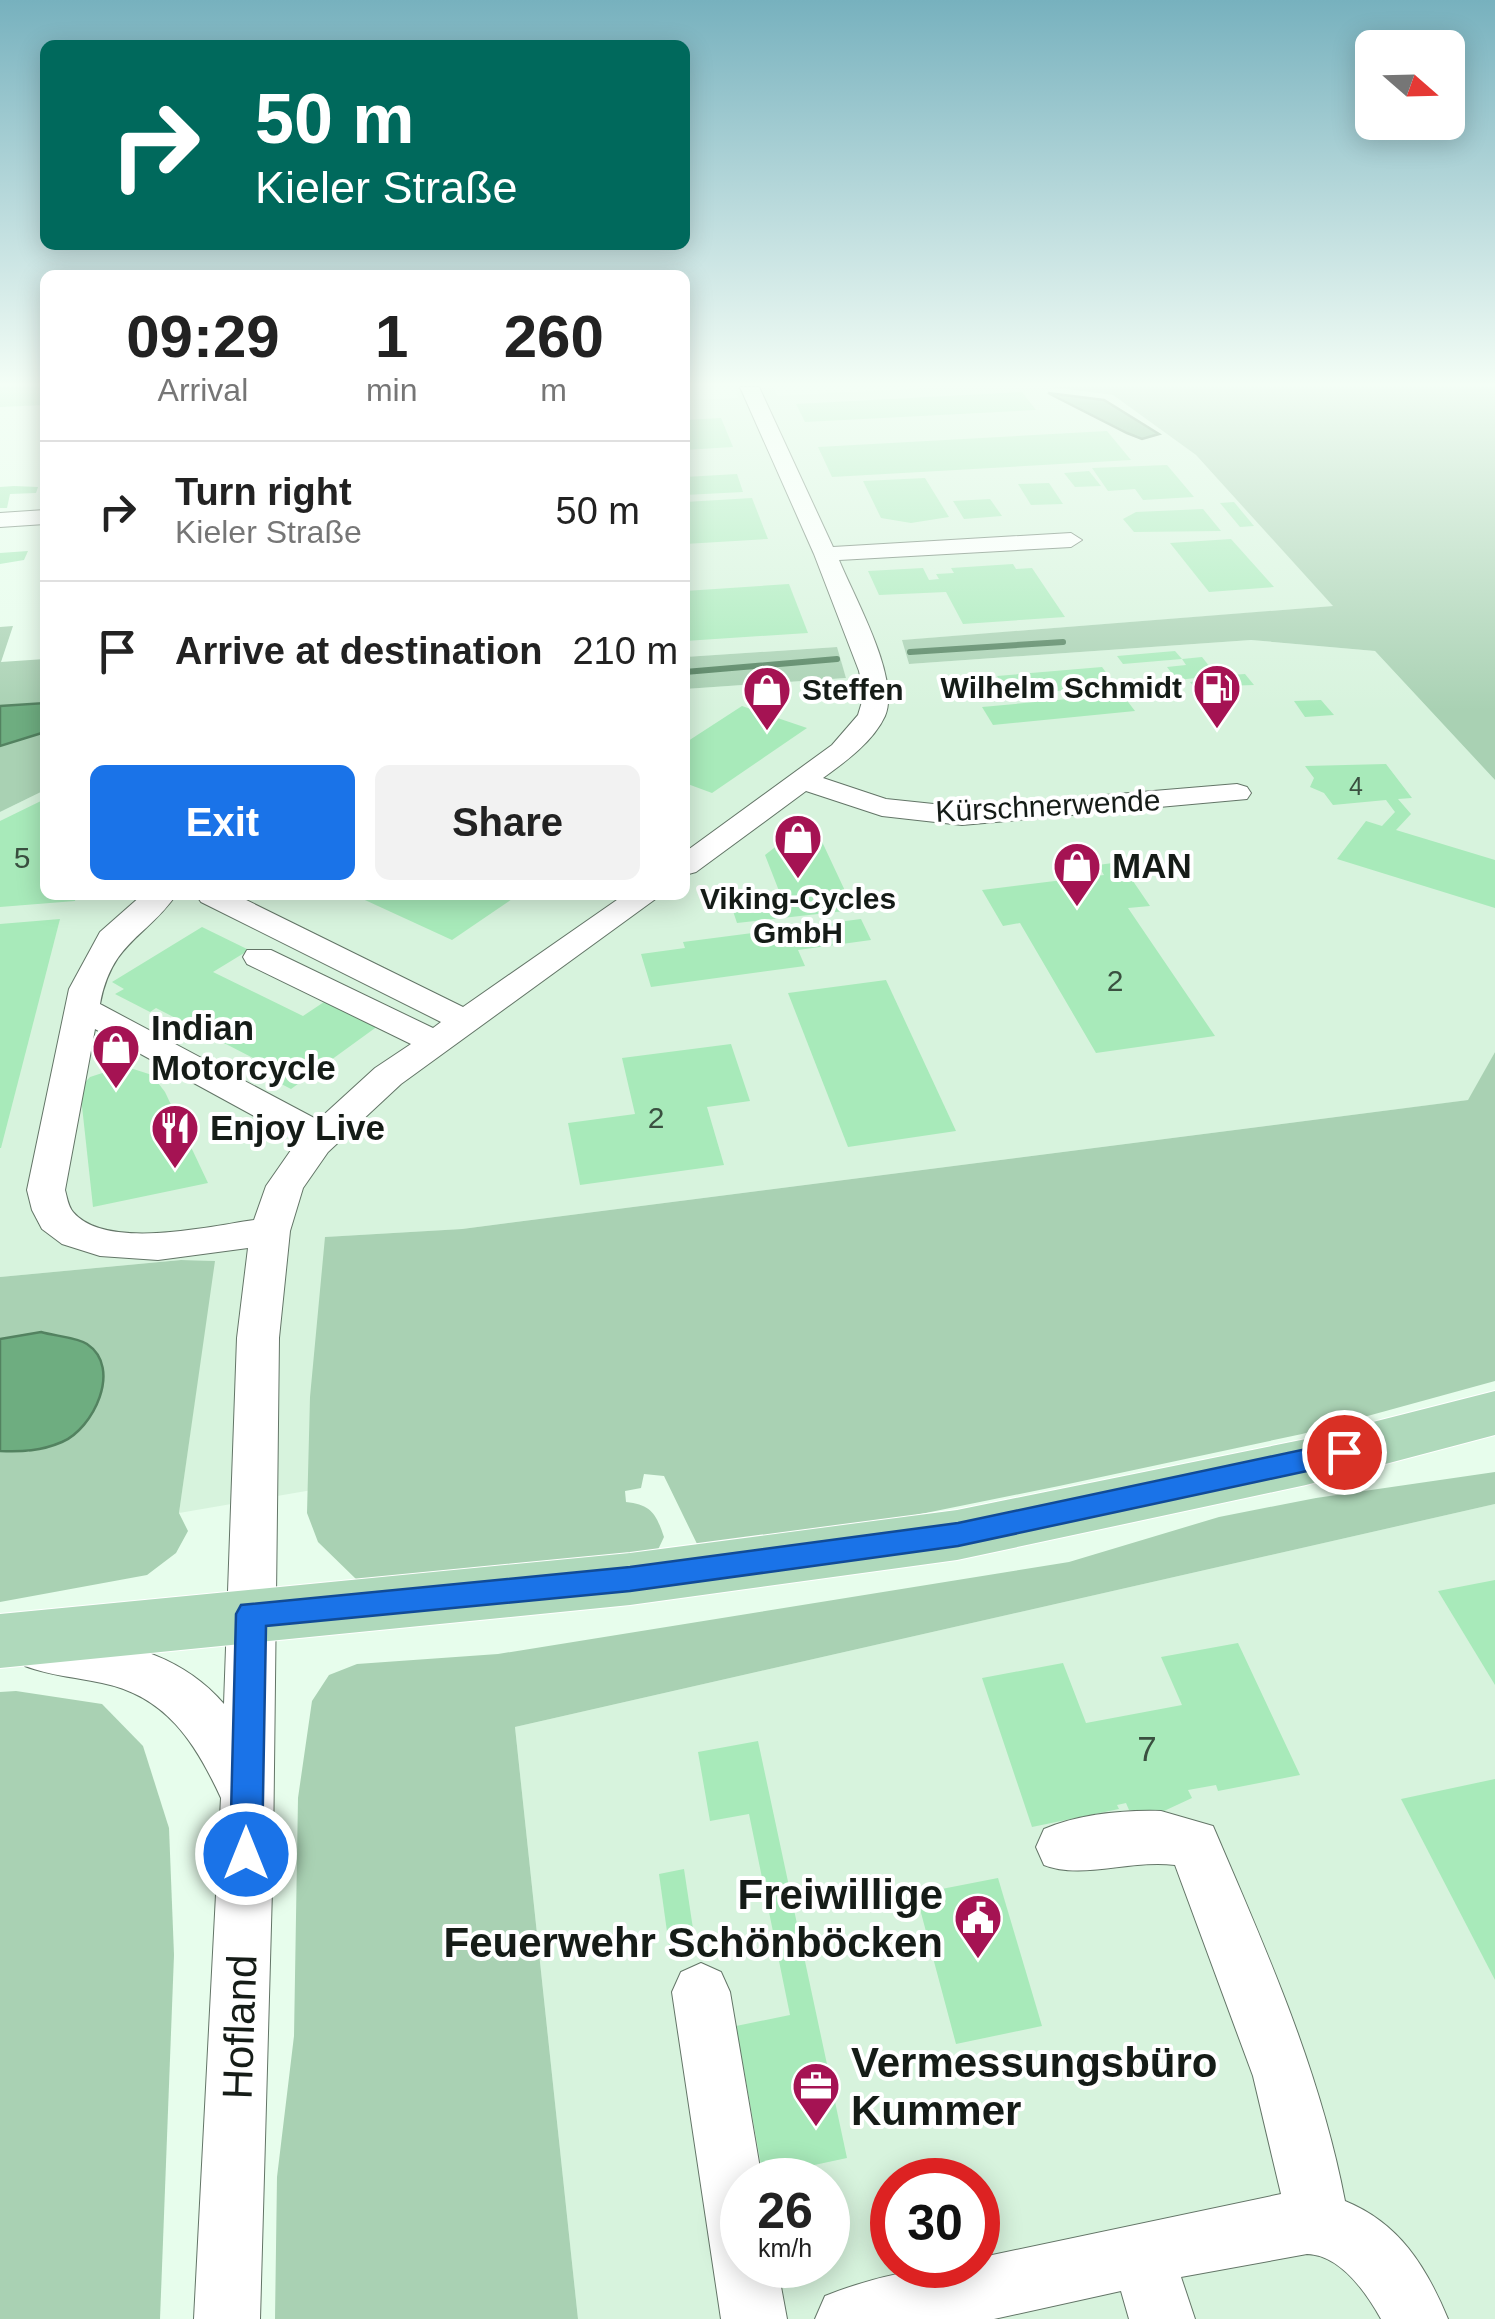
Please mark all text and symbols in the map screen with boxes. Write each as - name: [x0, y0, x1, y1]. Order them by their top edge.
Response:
- north arrow: [1355, 30, 1465, 140]
- map controls: [1355, 30, 1465, 140]
- icon: right: [90, 80, 220, 210]
- text: 50 m: [255, 80, 415, 158]
- text: Kieler Straße: [255, 162, 518, 213]
- text: 09:29: [126, 303, 280, 370]
- text: 1: [375, 303, 408, 370]
- text: 260: [504, 303, 604, 370]
- text: Arrival: [158, 372, 248, 408]
- text: min: [366, 372, 417, 408]
- text: m: [540, 372, 567, 408]
- text: Turn right: [175, 471, 352, 513]
- icon: right: [90, 484, 145, 539]
- text: 50 m: [556, 490, 640, 532]
- text: Kieler Straße: [175, 514, 362, 550]
- icon: arrive: [90, 624, 145, 679]
- text: Arrive at destination: [175, 630, 542, 672]
- text: 210 m: [572, 630, 678, 672]
- fuel station icon: Wilhelm Schmidt: [1191, 662, 1243, 730]
- shop icon: Steffen: [741, 664, 793, 732]
- place label: Wilhelm Schmidt: [941, 671, 1182, 704]
- place label: Steffen: [802, 673, 904, 706]
- button: Exit: [90, 765, 355, 880]
- button: Share: [375, 765, 640, 880]
- house number: 4: [1349, 772, 1363, 800]
- street label: Kürschnerwende: [935, 783, 1161, 828]
- shop icon: Viking-Cycles GmbH: [772, 812, 824, 880]
- shop icon: MAN: [1051, 840, 1103, 908]
- house number: 5: [14, 841, 30, 874]
- place label: MAN: [1112, 846, 1192, 885]
- place label: Viking-Cycles GmbH: [700, 882, 896, 949]
- house number: 2: [1107, 964, 1123, 997]
- place label: Indian Motorcycle: [151, 1008, 336, 1087]
- shop icon: Indian Motorcycle: [90, 1022, 142, 1090]
- house number: 2: [648, 1101, 664, 1134]
- restaurant icon: Enjoy Live: [149, 1102, 201, 1170]
- place label: Enjoy Live: [210, 1108, 385, 1147]
- pin: [1302, 1410, 1387, 1495]
- icon: arrive: [1317, 1425, 1372, 1480]
- house number: 7: [1137, 1729, 1157, 1768]
- position arrow: [194, 1802, 298, 1906]
- place label: Freiwillige Feuerwehr Schönböcken: [444, 1871, 943, 1966]
- public building icon: Freiwillige Feuerwehr Schönböcken: [952, 1892, 1004, 1960]
- street label: Hofland: [213, 1954, 266, 2100]
- place label: Vermessungsbüro Kummer: [851, 2039, 1217, 2134]
- office icon: Vermessungsbüro Kummer: [790, 2060, 842, 2128]
- speed limit sign: 30: [870, 2158, 1000, 2288]
- text: 26: [757, 2183, 813, 2239]
- text: km/h: [758, 2234, 812, 2262]

